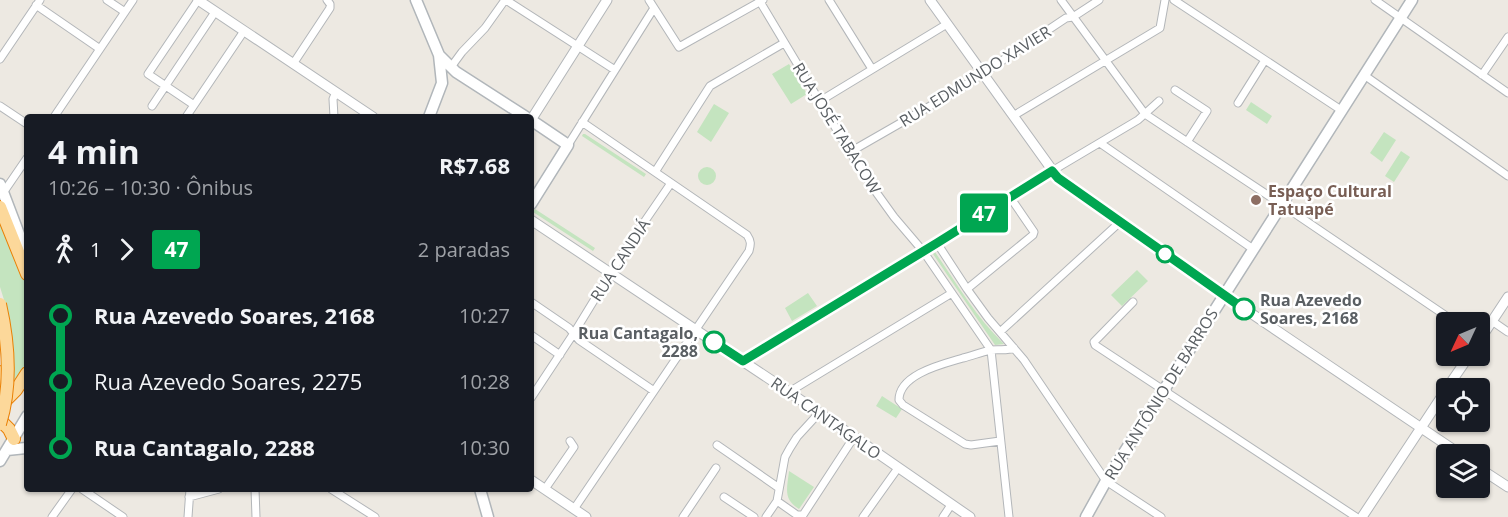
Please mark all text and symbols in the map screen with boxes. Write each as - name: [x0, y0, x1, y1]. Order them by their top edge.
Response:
- street label: RUA EDMUNDO XAVIER: [895, 20, 1055, 132]
- street label: RUA JOSÉ TABACOW: [788, 58, 886, 198]
- text: 4 min: [48, 129, 140, 174]
- text: R$7.68: [439, 150, 510, 180]
- text: 10:26 – 10:30 · Ônibus: [48, 174, 253, 201]
- place label: Espaço Cultural Tatuapé: [1268, 180, 1392, 220]
- marker: Espaço Cultural Tatuapé: [1249, 193, 1263, 207]
- line badge: 47: [957, 194, 1011, 232]
- text: 47: [972, 199, 996, 227]
- street label: RUA CANDIÁ: [585, 214, 655, 306]
- icon: walk: [48, 233, 81, 266]
- icon: forward: [110, 233, 143, 266]
- text: 47: [164, 235, 188, 263]
- text: 1: [90, 236, 101, 263]
- text: 2 paradas: [418, 236, 510, 263]
- unlabelled marker: [1156, 245, 1174, 263]
- place label: Rua Azevedo Soares, 2168: [1260, 289, 1362, 329]
- marker: Rua Azevedo Soares, 2168: [1233, 298, 1255, 320]
- text: Rua Azevedo Soares, 2168: [94, 300, 375, 330]
- text: 10:27: [459, 302, 510, 329]
- street label: RUA ANTÔNIO DE BARROS: [1099, 304, 1223, 484]
- north arrow: [1436, 312, 1490, 366]
- map controls: [1436, 312, 1490, 498]
- place label: Rua Cantagalo, 2288: [578, 322, 698, 362]
- marker: Rua Cantagalo, 2288: [703, 331, 725, 353]
- text: Rua Azevedo Soares, 2275: [94, 366, 362, 396]
- text: 10:28: [459, 368, 510, 395]
- street label: RUA CANTAGALO: [767, 372, 885, 464]
- button: locate: [1436, 378, 1490, 432]
- text: Rua Cantagalo, 2288: [94, 432, 315, 462]
- text: 10:30: [459, 434, 510, 461]
- button: layers: [1436, 444, 1490, 498]

